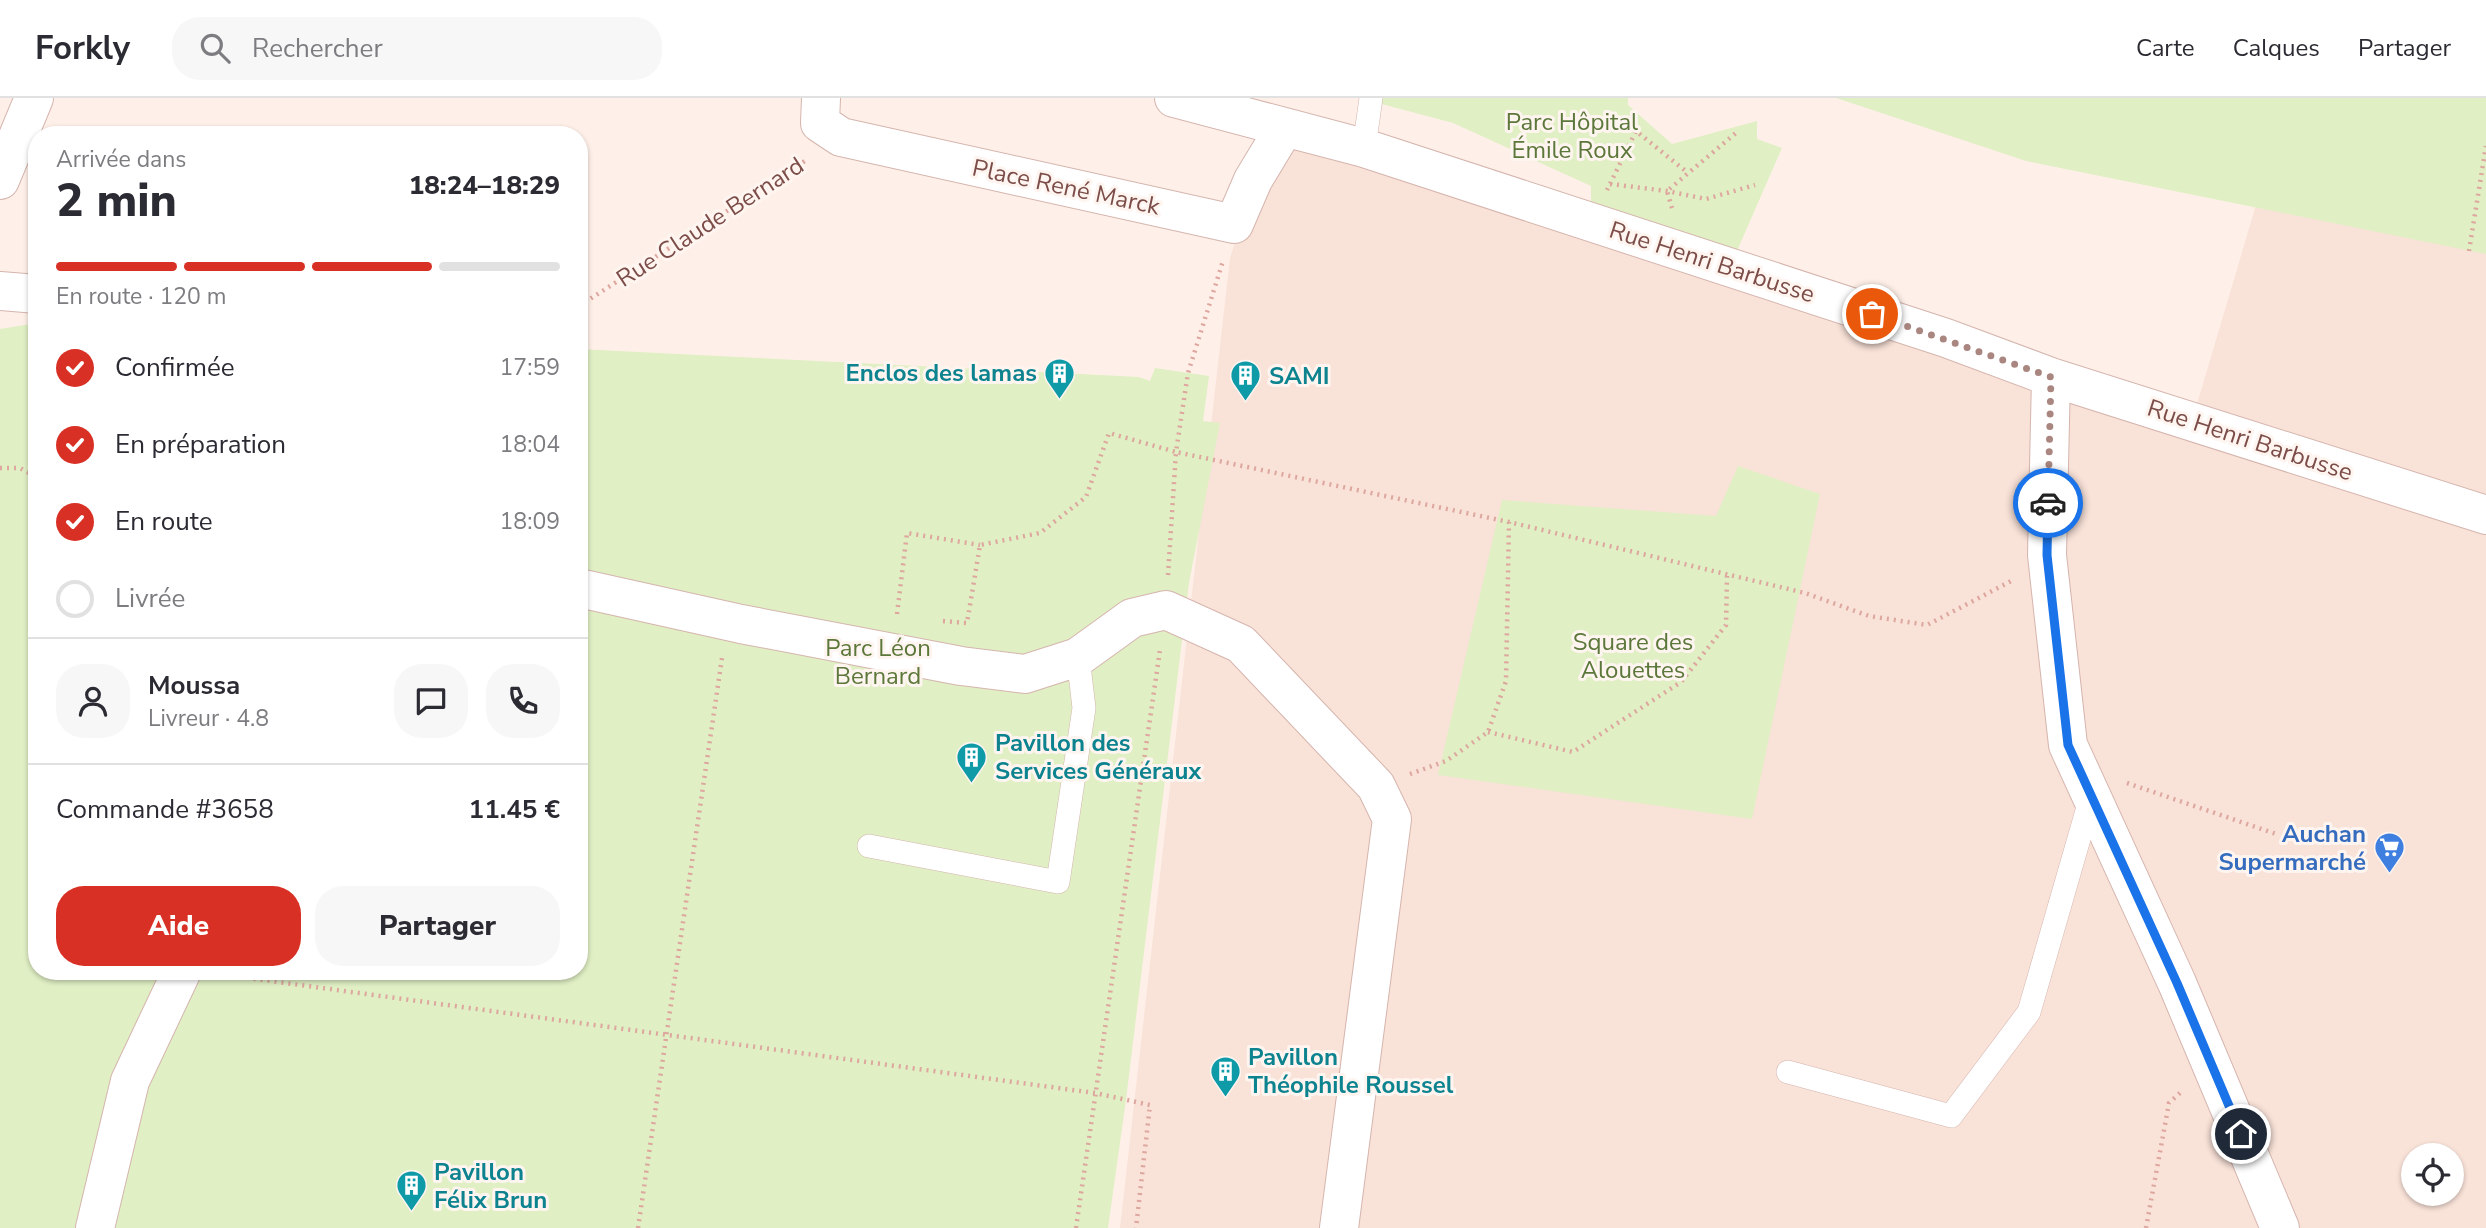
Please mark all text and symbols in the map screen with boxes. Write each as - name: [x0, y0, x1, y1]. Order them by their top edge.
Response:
- search box: [172, 17, 662, 80]
- text: Forkly: [35, 26, 130, 71]
- icon: search: [196, 29, 234, 67]
- text: Rechercher: [252, 31, 383, 66]
- text: Carte: [2136, 32, 2195, 64]
- text: Calques: [2233, 32, 2320, 64]
- text: Partager: [2358, 32, 2451, 64]
- park label: Parc Hôpital Émile Roux: [1506, 106, 1638, 166]
- text: Arrivée dans: [56, 144, 186, 175]
- street label: Rue Claude Bernard: [610, 149, 810, 295]
- street label: Place René Marck: [969, 152, 1164, 223]
- text: 18:24–18:29: [409, 168, 560, 203]
- text: 2 min: [56, 169, 177, 232]
- street label: Rue Henri Barbusse: [1605, 214, 1819, 310]
- text: En route · 120 m: [56, 281, 226, 312]
- pin: [1842, 284, 1902, 344]
- icon: bag: [1853, 295, 1891, 333]
- icon: check: [56, 349, 94, 387]
- text: Confirmée: [115, 350, 235, 385]
- text: 17:59: [500, 352, 560, 383]
- building icon: Enclos des lamas: [1043, 356, 1077, 400]
- place label: Enclos des lamas: [845, 357, 1037, 389]
- building icon: SAMI: [1229, 359, 1263, 403]
- place label: SAMI: [1269, 360, 1329, 392]
- street label: Rue Henri Barbusse: [2143, 392, 2357, 488]
- icon: check: [56, 426, 94, 464]
- text: En préparation: [115, 427, 286, 462]
- text: 18:04: [500, 429, 560, 460]
- courier: [2013, 468, 2083, 538]
- icon: car: [2029, 484, 2067, 522]
- icon: check: [56, 503, 94, 541]
- text: En route: [115, 504, 213, 539]
- text: 18:09: [500, 506, 560, 537]
- text: Livrée: [115, 581, 185, 616]
- park label: Square des Alouettes: [1573, 626, 1693, 686]
- park label: Parc Léon Bernard: [825, 632, 931, 692]
- button: person: [56, 664, 130, 738]
- button: chat: [394, 664, 468, 738]
- button: phone: [486, 664, 560, 738]
- text: Moussa: [148, 668, 240, 703]
- text: Livreur · 4.8: [148, 703, 269, 734]
- place label: Pavillon des Services Généraux: [995, 727, 1202, 787]
- building icon: Pavillon des Services Généraux: [955, 740, 989, 784]
- text: Commande #3658: [56, 792, 274, 827]
- text: 11.45 €: [469, 792, 560, 827]
- place label: Auchan Supermarché: [2218, 818, 2366, 878]
- supermarket icon: Auchan Supermarché: [2372, 831, 2406, 875]
- button: Aide: [56, 886, 301, 966]
- button: Partager: [315, 886, 560, 966]
- place label: Pavillon Théophile Roussel: [1248, 1041, 1454, 1101]
- building icon: Pavillon Théophile Roussel: [1208, 1054, 1242, 1098]
- pin: [2211, 1104, 2271, 1164]
- icon: home: [2222, 1115, 2260, 1153]
- map controls: [2401, 1143, 2464, 1206]
- button: locate: [2401, 1143, 2464, 1206]
- place label: Pavillon Félix Brun: [434, 1156, 547, 1216]
- building icon: Pavillon Félix Brun: [394, 1169, 428, 1213]

